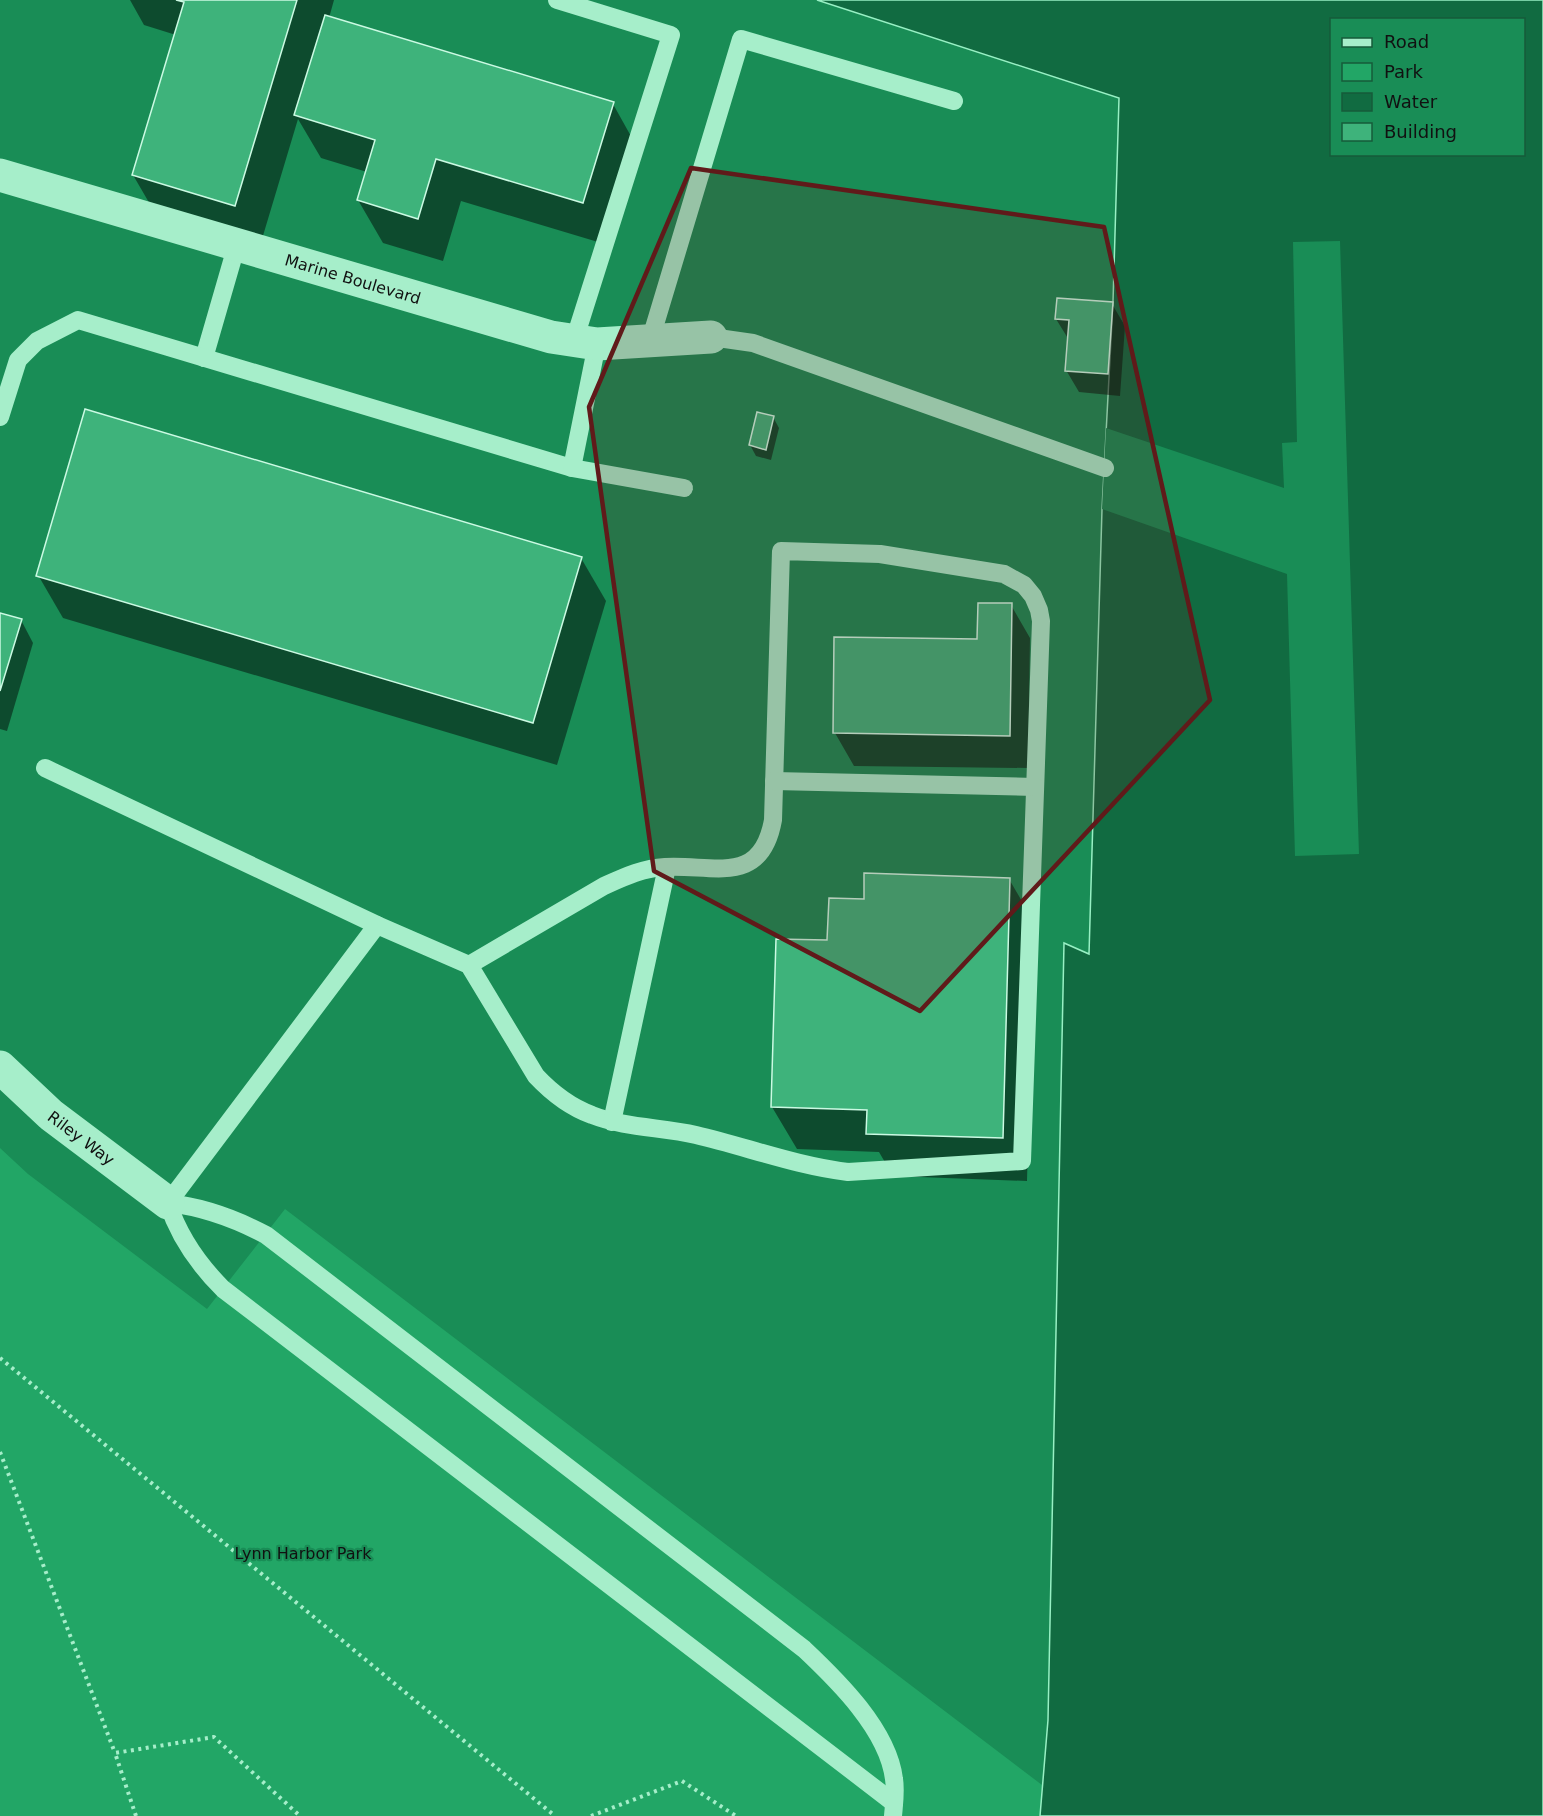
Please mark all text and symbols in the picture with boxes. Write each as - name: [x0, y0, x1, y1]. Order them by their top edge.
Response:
- legend: [1330, 18, 1525, 156]
- text: Road: [1384, 31, 1429, 52]
- text: Park: [1384, 61, 1423, 82]
- text: Water: [1384, 91, 1438, 112]
- text: Building: [1384, 121, 1457, 142]
- street label: Marine Boulevard: [283, 250, 423, 308]
- street label: Riley Way: [44, 1107, 118, 1169]
- park label: Lynn Harbor Park: [235, 1544, 372, 1563]

